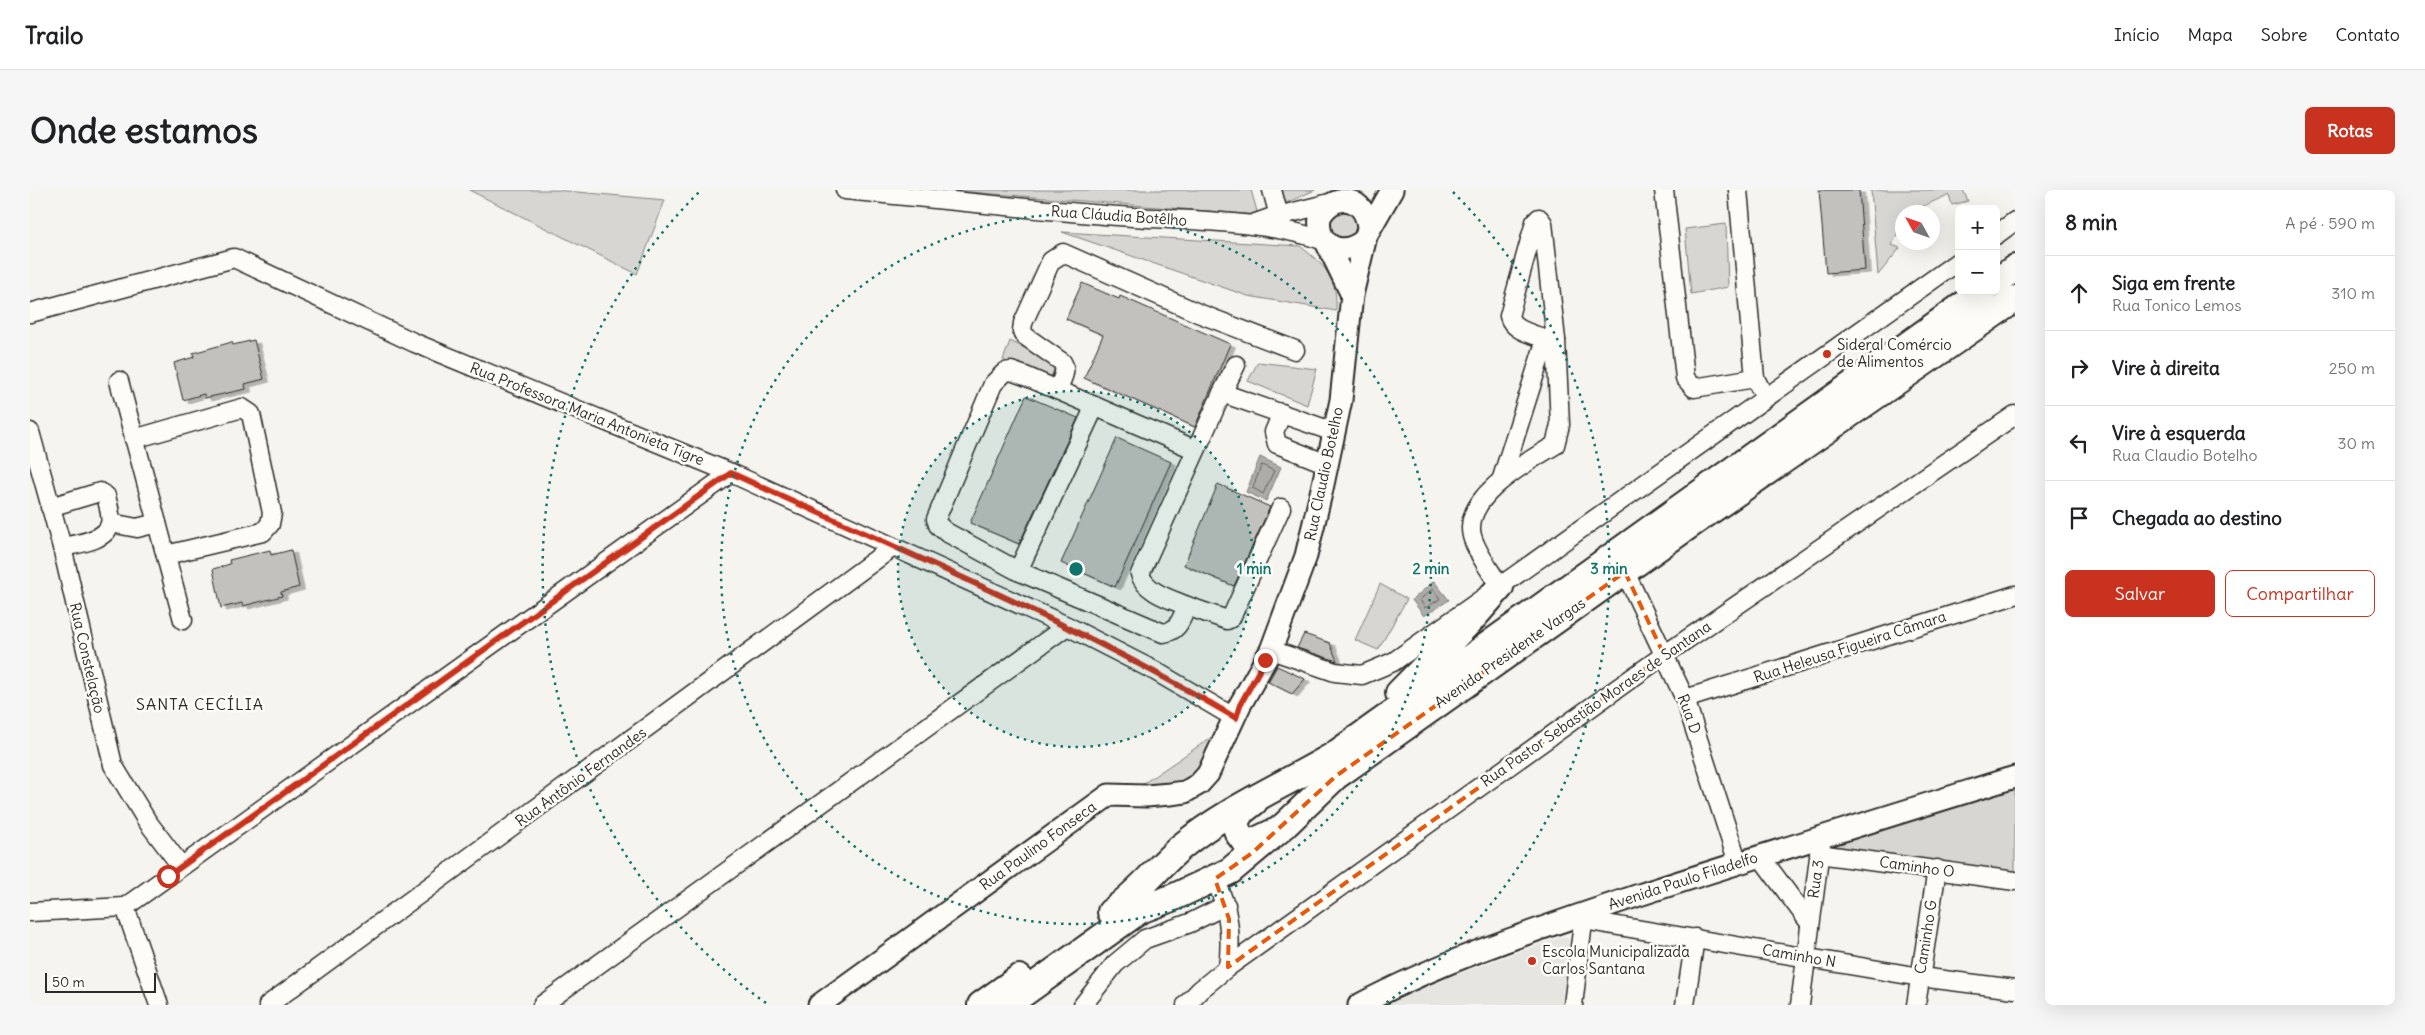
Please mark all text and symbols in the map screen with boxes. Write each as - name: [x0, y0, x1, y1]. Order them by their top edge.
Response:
- text: Trailo: [25, 20, 83, 50]
- text: Início: [2114, 23, 2160, 46]
- text: Mapa: [2188, 23, 2233, 46]
- text: Sobre: [2261, 23, 2307, 46]
- text: Contato: [2335, 23, 2400, 46]
- button: Rotas: [2305, 107, 2395, 154]
- text: Onde estamos: [30, 108, 258, 152]
- street label: Rua Cláudia Botêlho: [1050, 201, 1188, 230]
- north arrow: [1895, 205, 1940, 250]
- map controls: [1955, 205, 2000, 295]
- button: +: [1955, 205, 2000, 250]
- text: 8 min: [2065, 209, 2117, 236]
- text: A pé · 590 m: [2285, 213, 2375, 233]
- button: −: [1955, 250, 2000, 295]
- text: Siga em frente: [2112, 271, 2235, 295]
- icon: ahead: [2065, 279, 2093, 307]
- text: 310 m: [2331, 283, 2375, 303]
- text: Rua Tonico Lemos: [2112, 295, 2241, 315]
- place label: Sideral Comércio de Alimentos: [1837, 335, 1952, 371]
- marker: Sideral Comércio de Alimentos: [1821, 348, 1833, 360]
- icon: right: [2065, 354, 2093, 382]
- text: Vire à direita: [2112, 356, 2220, 380]
- street label: Rua Professora Maria Antonieta Tigre: [467, 358, 707, 469]
- text: 250 m: [2329, 358, 2375, 378]
- street label: Rua Claudio Botelho: [1300, 405, 1347, 543]
- text: Vire à esquerda: [2112, 421, 2246, 445]
- icon: left: [2065, 429, 2093, 457]
- text: 30 m: [2338, 433, 2375, 453]
- text: Rua Claudio Botelho: [2112, 445, 2258, 465]
- icon: arrive: [2065, 504, 2093, 532]
- text: Chegada ao destino: [2112, 506, 2282, 530]
- text: 1 min: [1237, 559, 1272, 578]
- text: 2 min: [1413, 559, 1450, 578]
- text: 3 min: [1590, 559, 1628, 578]
- centre of rings: [1067, 560, 1085, 578]
- button: Salvar: [2065, 570, 2215, 617]
- button: Compartilhar: [2225, 570, 2375, 617]
- street label: Avenida Presidente Vargas: [1431, 593, 1589, 712]
- street label: Rua Constelação: [65, 601, 109, 715]
- street label: Rua Heleusa Figueira Câmara: [1751, 606, 1949, 687]
- street label: Rua Pastor Sebastião Moraes de Santana: [1477, 616, 1715, 791]
- route end: [1254, 649, 1277, 672]
- street label: Rua D: [1674, 691, 1705, 736]
- district label: SANTA CECÍLIA: [136, 694, 264, 714]
- street label: Rua Antônio Fernandes: [511, 723, 650, 831]
- street label: Rua Paulino Fonseca: [976, 797, 1100, 894]
- street label: Avenida Paulo Filadelfo: [1606, 847, 1760, 914]
- street label: Caminho O: [1878, 852, 1956, 881]
- street label: Rua 3: [1803, 858, 1828, 899]
- route start: [157, 865, 180, 888]
- street label: Caminho G: [1910, 898, 1941, 975]
- street label: Caminho N: [1761, 940, 1837, 971]
- place label: Escola Municipalizada Carlos Santana: [1542, 942, 1690, 978]
- marker: Escola Municipalizada Carlos Santana: [1526, 955, 1538, 967]
- scale bar: [45, 970, 156, 993]
- text: 50 m: [52, 973, 85, 991]

